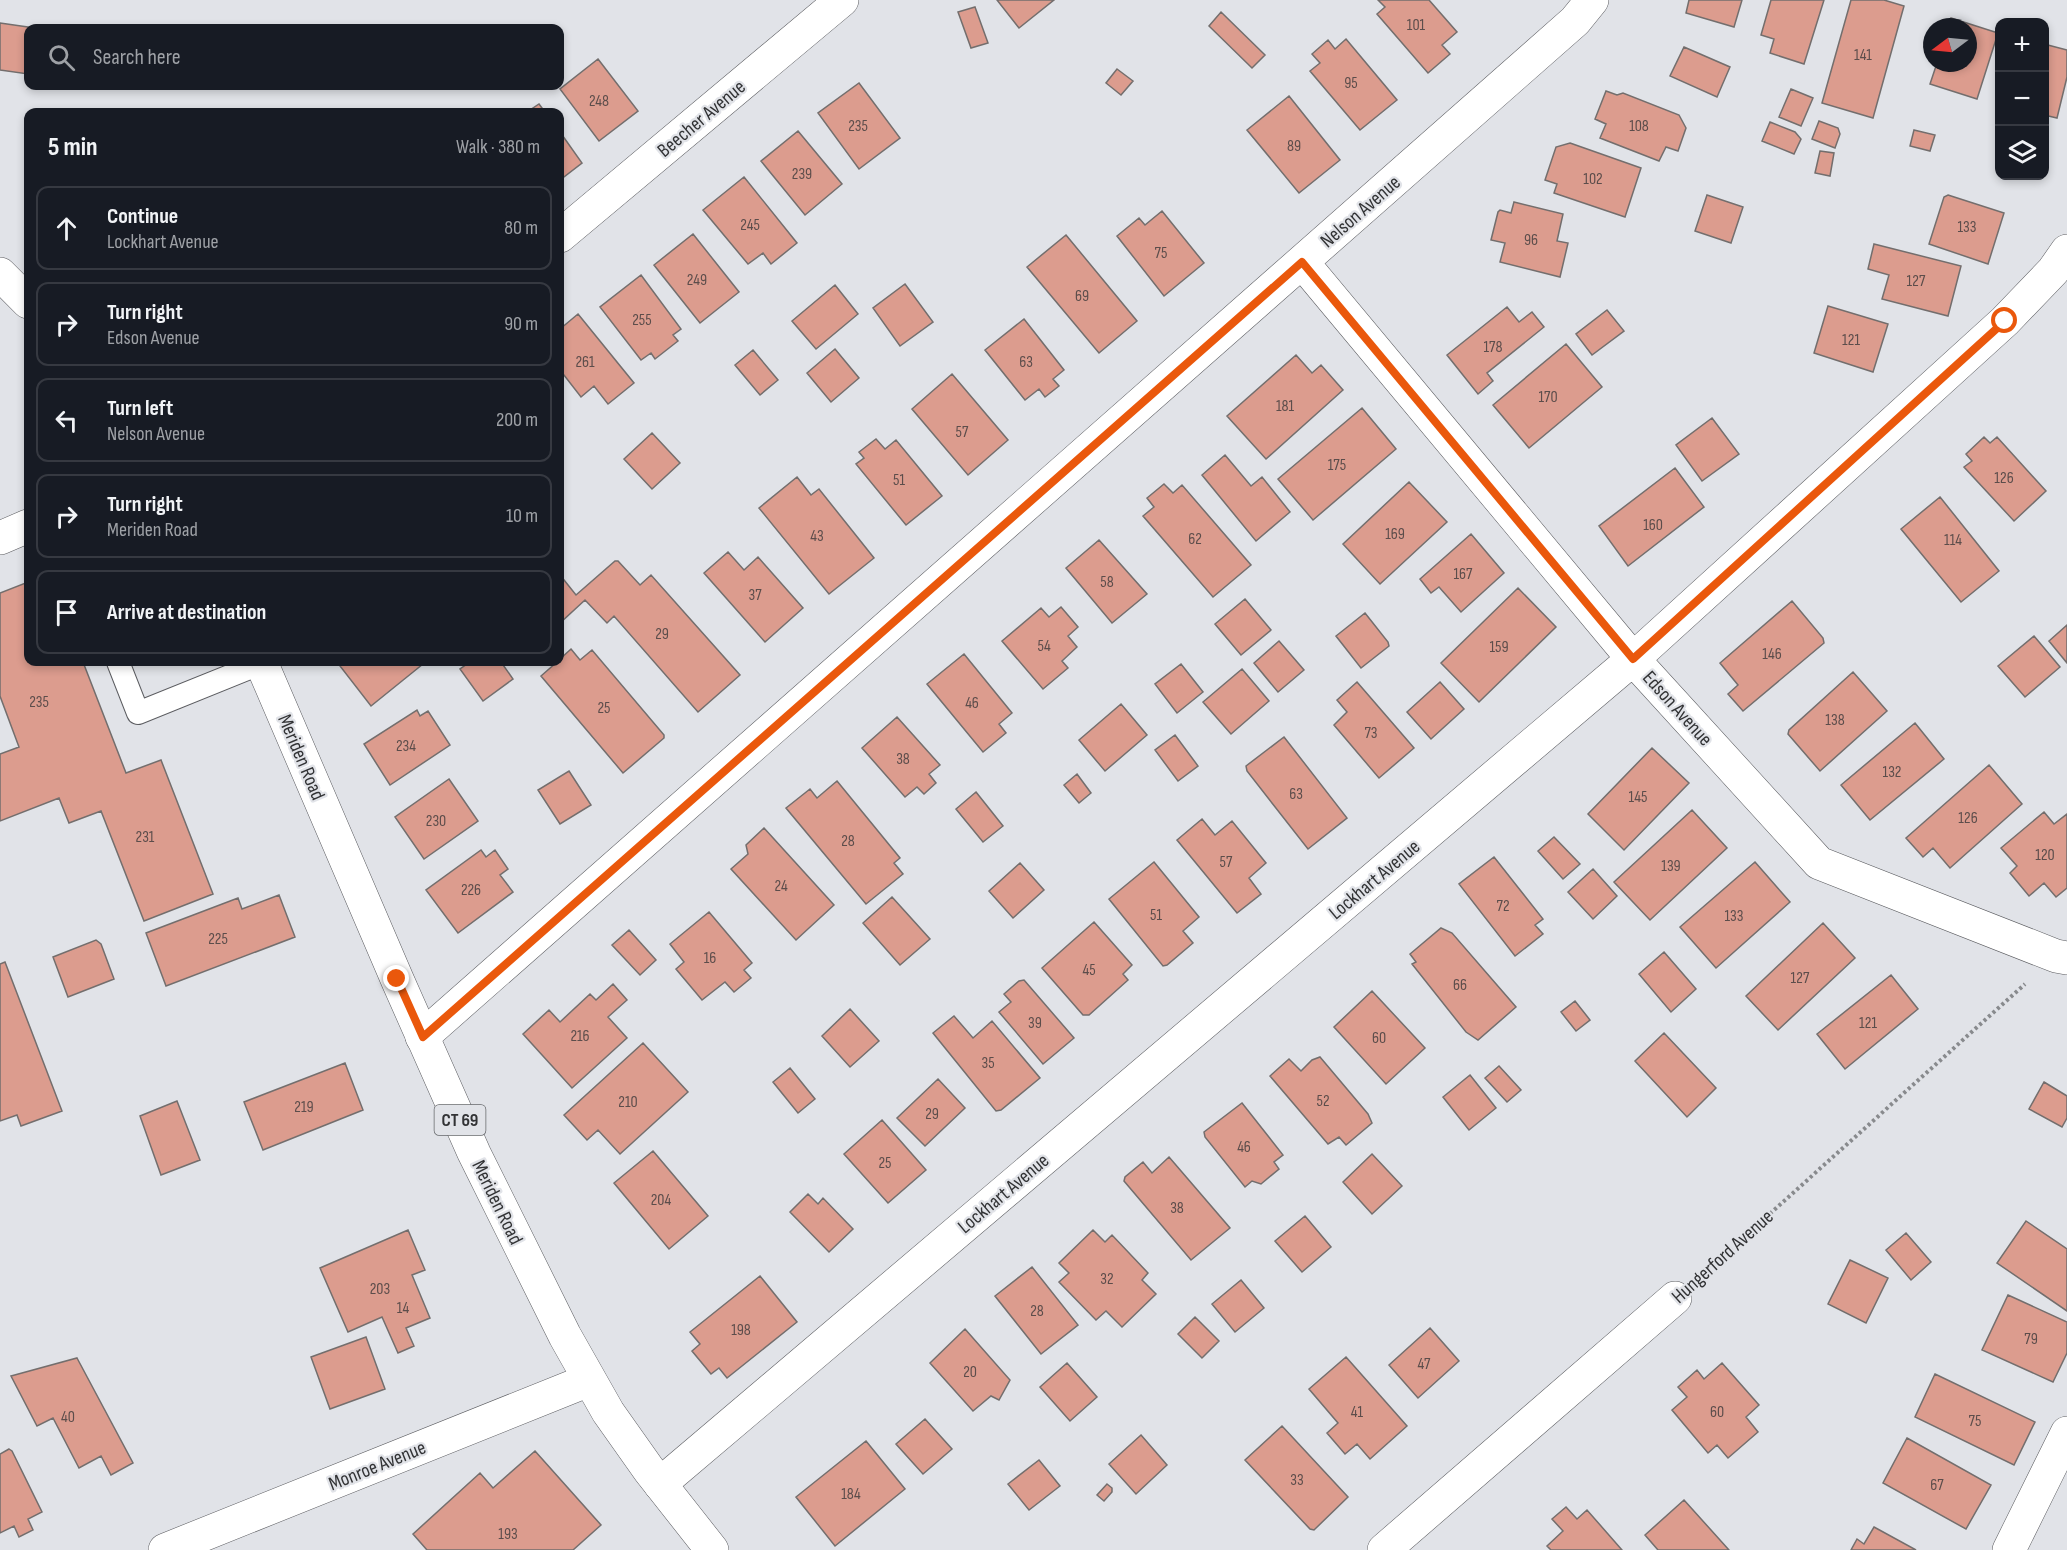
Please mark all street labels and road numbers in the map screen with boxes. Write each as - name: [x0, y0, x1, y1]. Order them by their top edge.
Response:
- street label: Beecher Avenue: [653, 75, 750, 162]
- street label: Nelson Avenue: [1316, 171, 1406, 253]
- street label: Edson Avenue: [1637, 666, 1717, 751]
- street label: Meriden Road: [272, 711, 330, 804]
- street label: Lockhart Avenue: [1324, 835, 1425, 925]
- road number: CT 69: [434, 1105, 486, 1135]
- street label: Lockhart Avenue: [953, 1149, 1054, 1239]
- street label: Meriden Road: [466, 1156, 528, 1249]
- street label: Hungerford Avenue: [1667, 1205, 1778, 1309]
- street label: Monroe Avenue: [325, 1436, 429, 1496]

